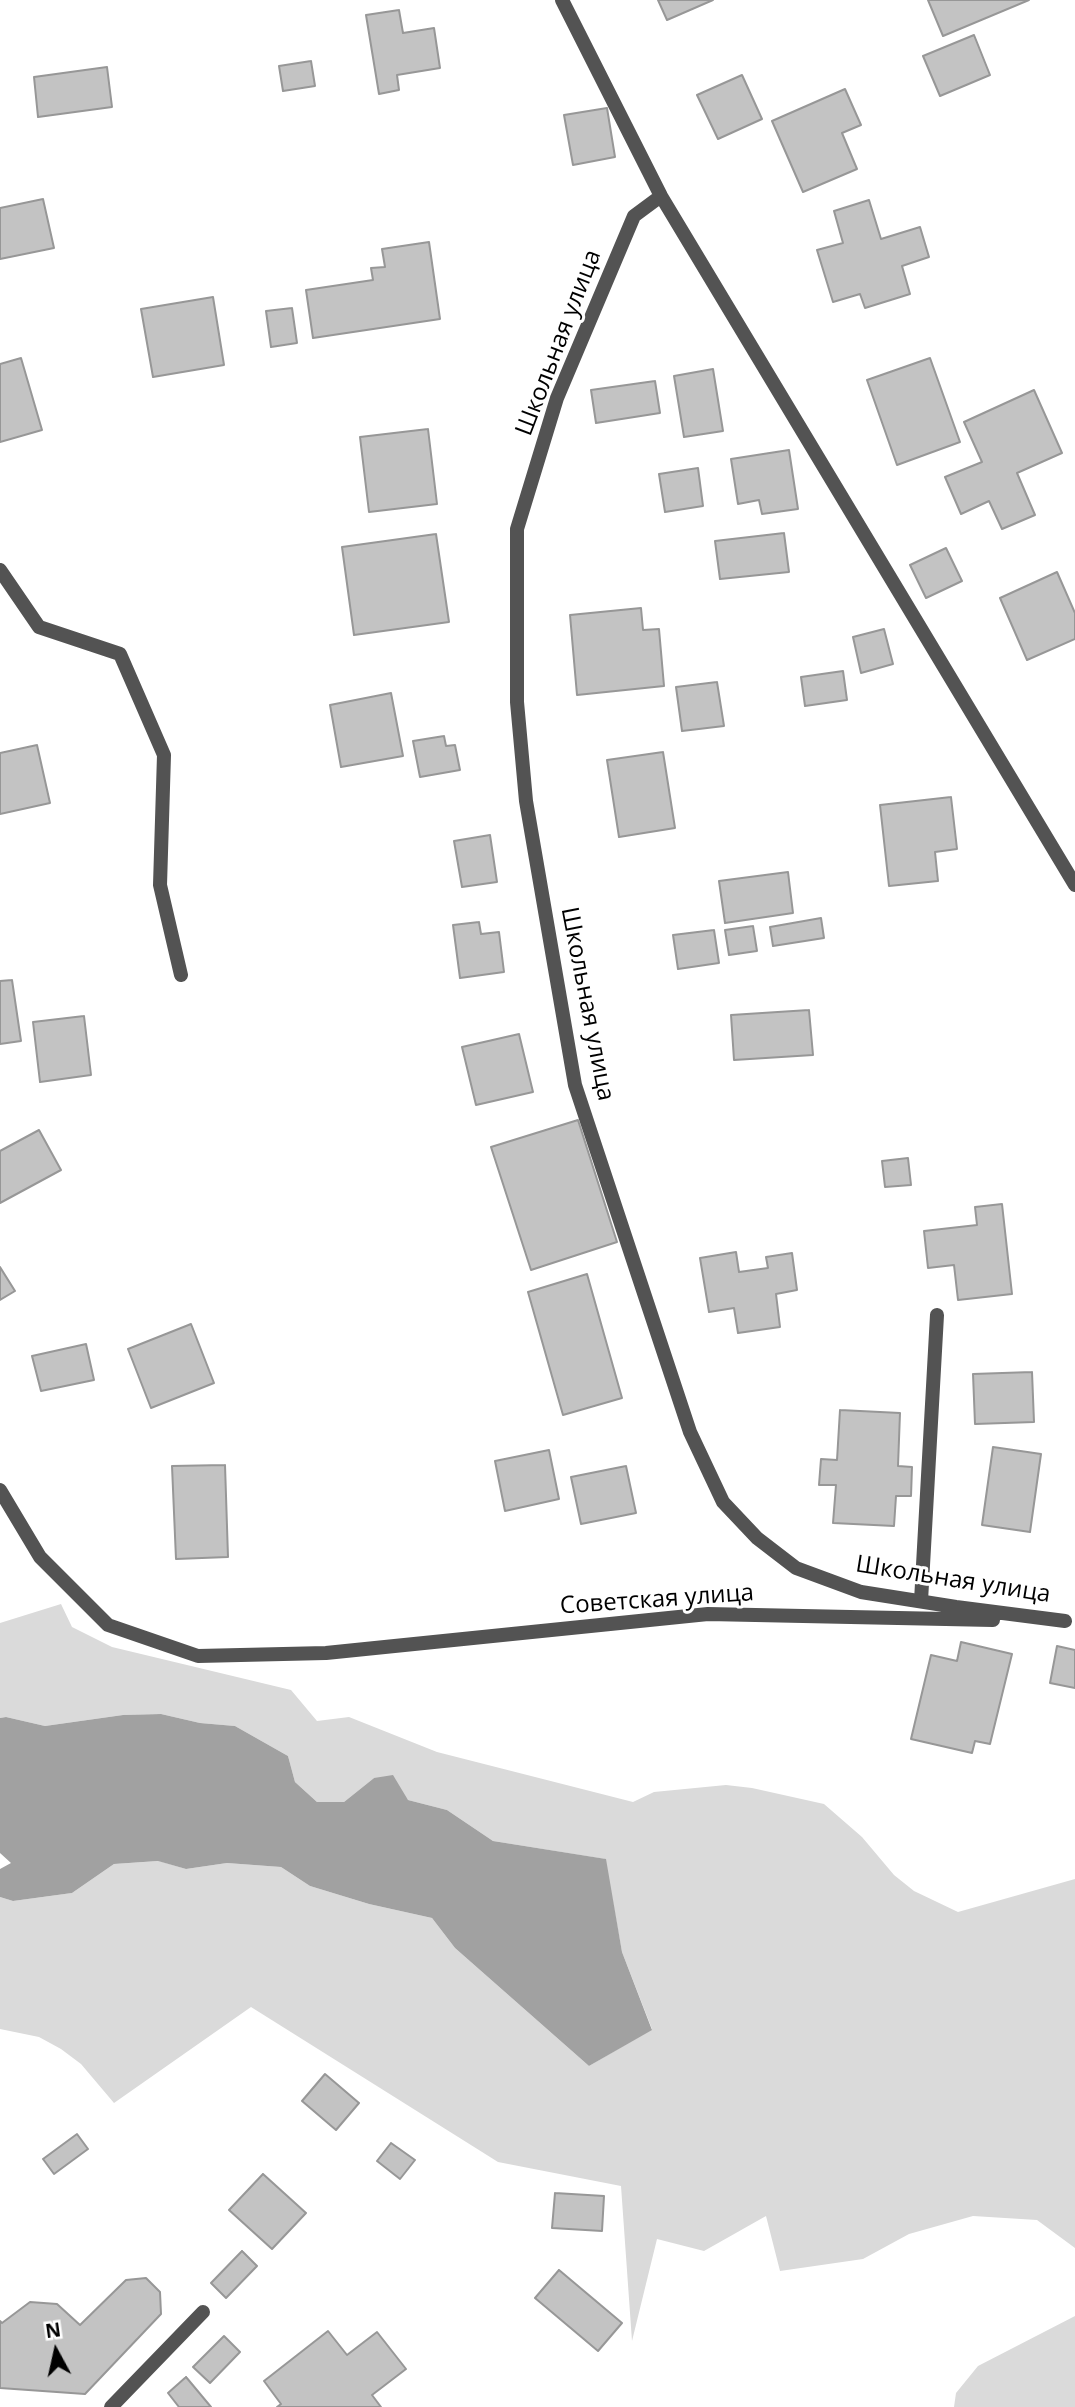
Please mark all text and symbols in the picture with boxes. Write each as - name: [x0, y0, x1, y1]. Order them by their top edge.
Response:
- street label: Школьная улица: [510, 246, 608, 440]
- street label: Школьная улица: [554, 905, 620, 1103]
- street label: Школьная улица: [854, 1550, 1052, 1610]
- street label: Советская улица: [559, 1579, 755, 1621]
- north arrow: [21, 2316, 91, 2386]
- text: N: [44, 2316, 63, 2344]

